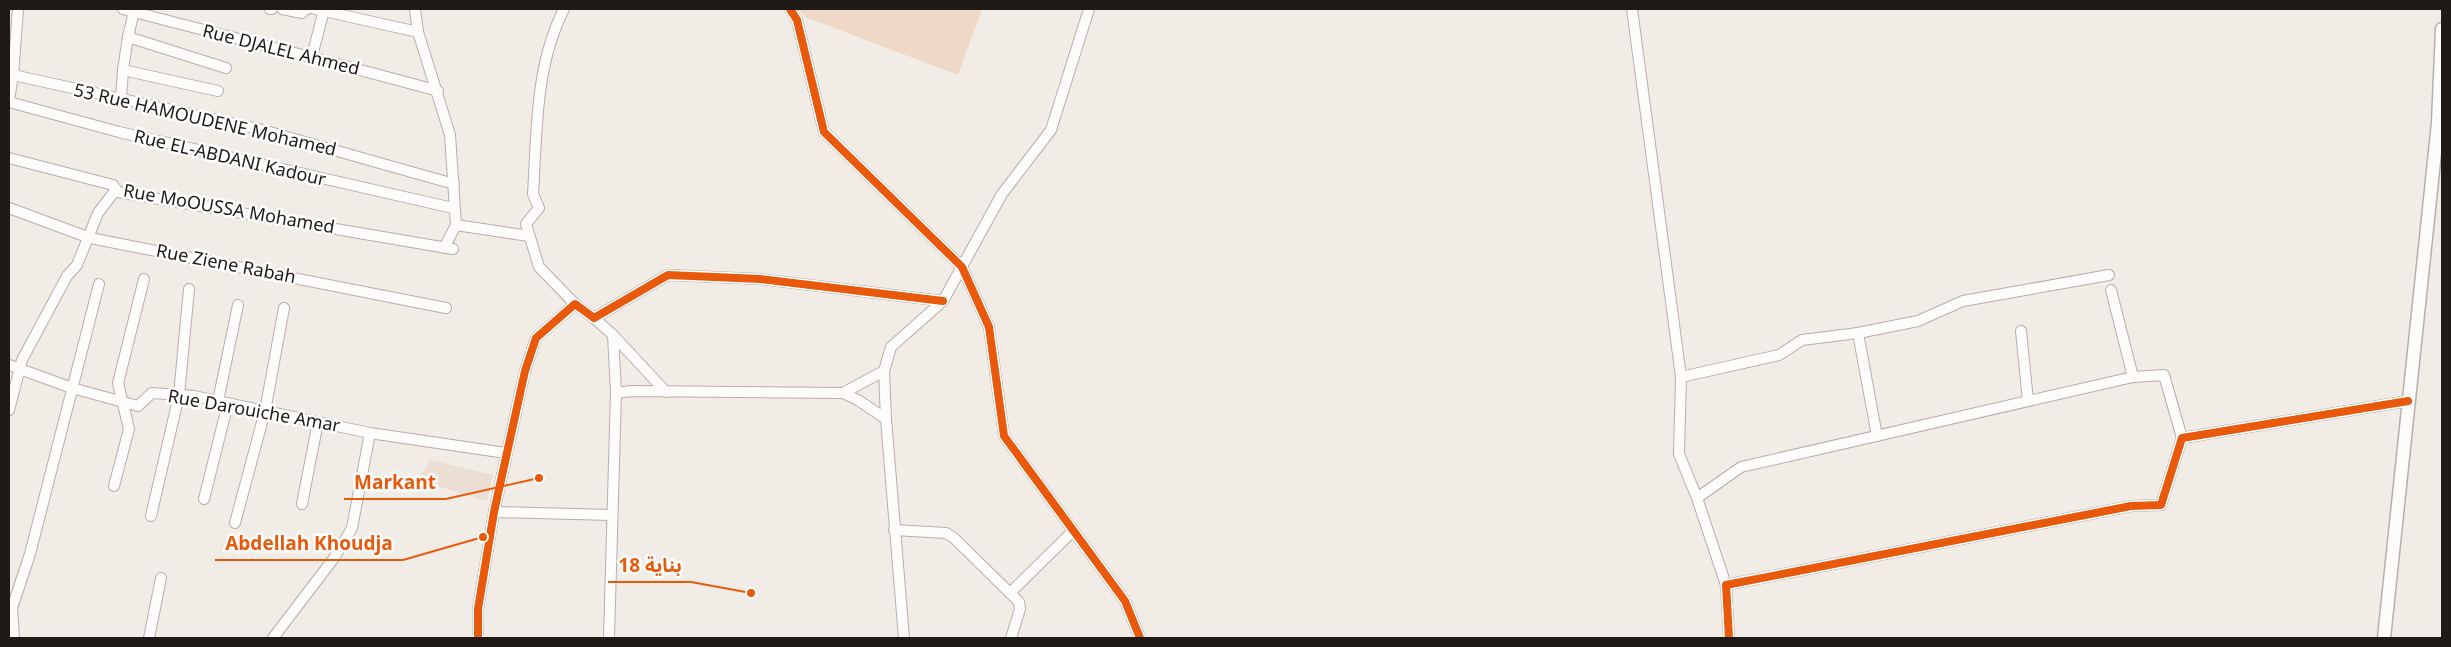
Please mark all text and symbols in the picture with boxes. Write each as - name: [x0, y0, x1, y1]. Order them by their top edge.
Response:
- street label: Rue DJALEL Ahmed: [198, 12, 364, 88]
- street label: 53 Rue HAMOUDENE Mohamed: [70, 71, 340, 169]
- street label: Rue EL-ABDANI Kadour: [130, 117, 330, 199]
- street label: Rue MoOUSSA Mohamed: [120, 172, 338, 246]
- street label: Rue Ziene Rabah: [153, 232, 299, 296]
- street label: Rue Darouiche Amar: [165, 377, 344, 445]
- text: Markant: [354, 463, 436, 503]
- callout: Markant: [344, 465, 446, 499]
- text: Abdellah Khoudja: [225, 524, 393, 564]
- callout: Abdellah Khoudja: [215, 526, 403, 560]
- text: بناية 18: [618, 546, 682, 586]
- callout: بناية 18: [608, 548, 691, 582]

